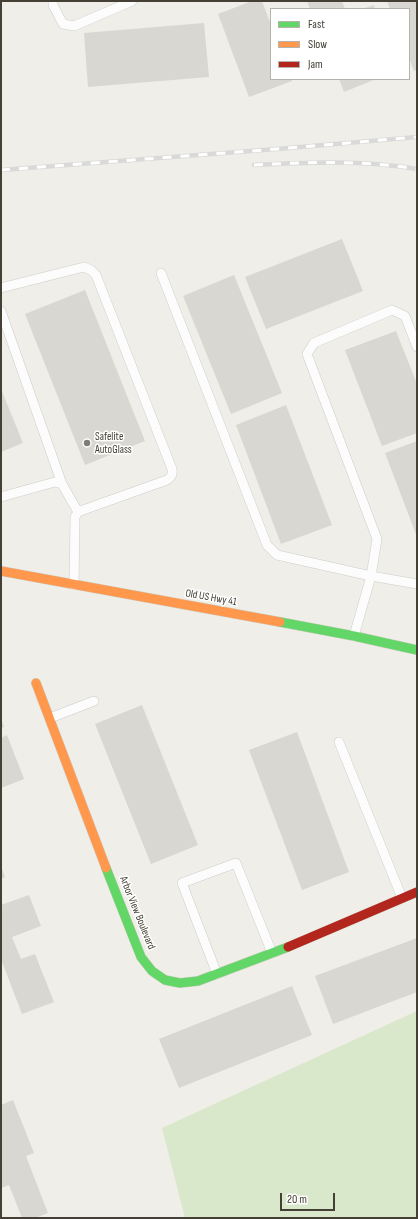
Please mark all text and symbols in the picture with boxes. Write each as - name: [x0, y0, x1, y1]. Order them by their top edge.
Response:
- legend: [270, 8, 410, 80]
- text: Fast: [308, 17, 325, 32]
- text: Slow: [308, 37, 327, 52]
- text: Jam: [308, 57, 323, 72]
- place label: Safelite AutoGlass: [95, 430, 132, 456]
- marker: Safelite AutoGlass: [82, 438, 92, 448]
- street label: Old US Hwy 41: [184, 587, 238, 609]
- street label: Arbor View Boulevard: [116, 874, 158, 952]
- scale bar: [282, 1185, 337, 1211]
- text: 20 m: [287, 1192, 307, 1207]

